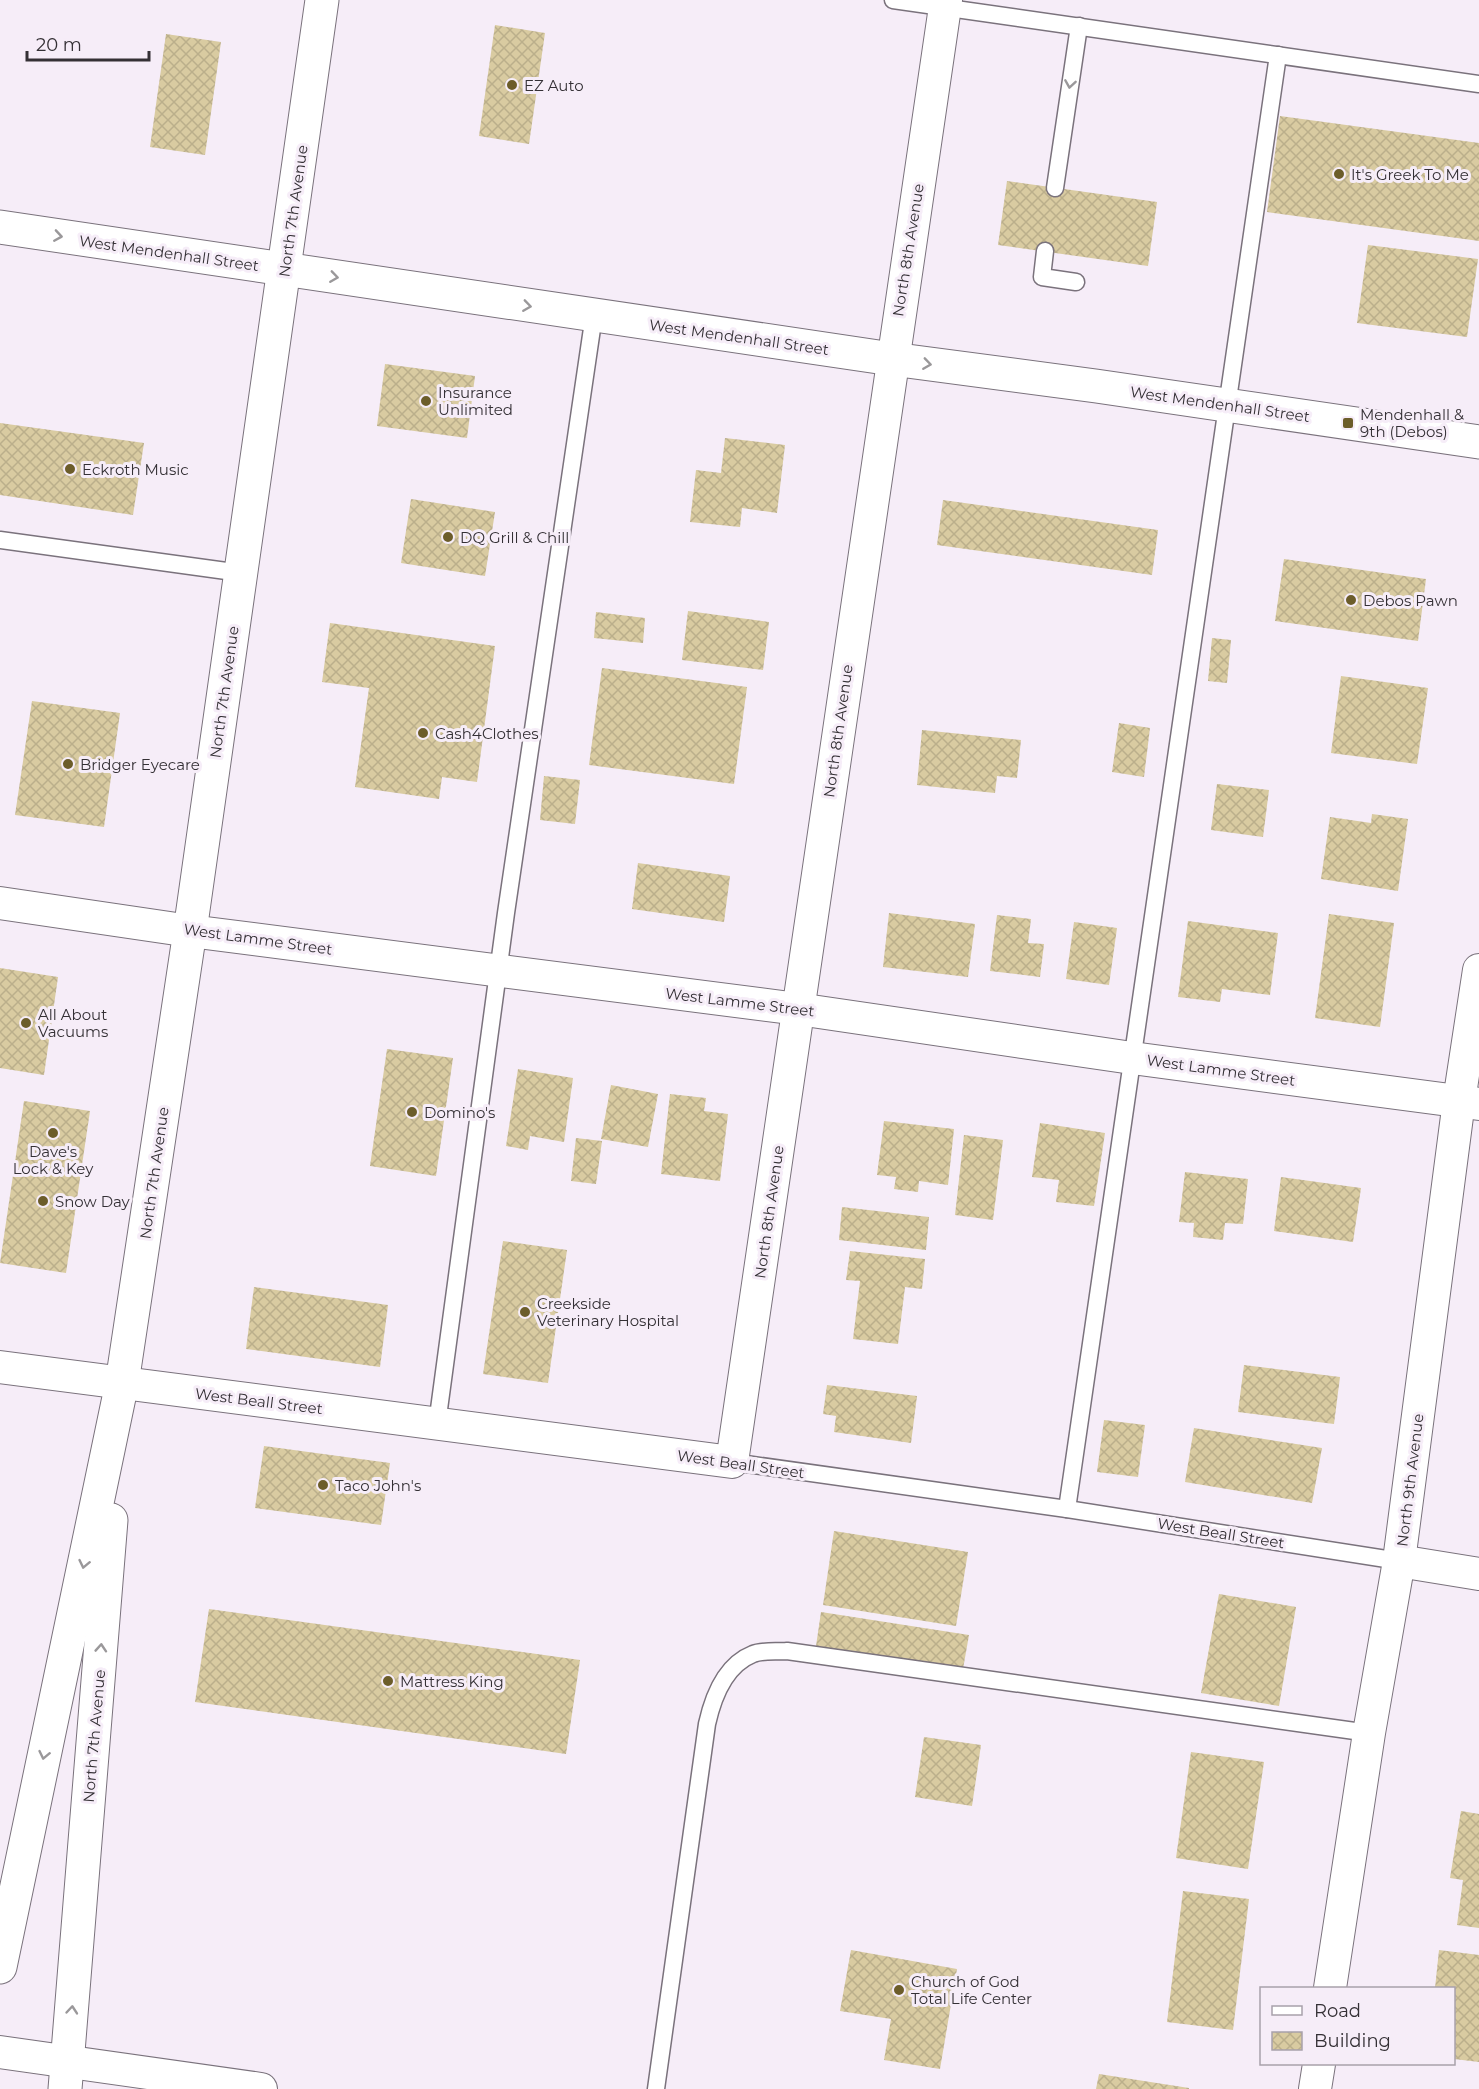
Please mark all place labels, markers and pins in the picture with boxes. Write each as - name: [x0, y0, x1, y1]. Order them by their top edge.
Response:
- place label: EZ Auto: [524, 76, 584, 95]
- marker: EZ Auto: [505, 78, 519, 92]
- place label: It's Greek To Me: [1351, 165, 1469, 184]
- marker: It's Greek To Me: [1332, 167, 1346, 181]
- place label: Insurance Unlimited: [438, 383, 513, 419]
- marker: Insurance Unlimited: [419, 394, 433, 408]
- place label: Mendenhall & 9th (Debos): [1360, 405, 1464, 441]
- marker: Mendenhall & 9th (Debos): [1341, 416, 1355, 430]
- place label: Eckroth Music: [82, 460, 189, 479]
- marker: Eckroth Music: [63, 462, 77, 476]
- place label: DQ Grill & Chill: [460, 528, 569, 547]
- marker: DQ Grill & Chill: [441, 530, 455, 544]
- place label: Debos Pawn: [1363, 591, 1458, 610]
- marker: Debos Pawn: [1344, 593, 1358, 607]
- place label: Cash4Clothes: [435, 724, 539, 743]
- marker: Cash4Clothes: [416, 726, 430, 740]
- place label: Bridger Eyecare: [80, 755, 200, 774]
- marker: Bridger Eyecare: [61, 757, 75, 771]
- place label: All About Vacuums: [38, 1005, 108, 1041]
- marker: All About Vacuums: [19, 1016, 33, 1030]
- place label: Domino's: [424, 1103, 495, 1122]
- marker: Domino's: [405, 1105, 419, 1119]
- marker: Dave's Lock & Key: [46, 1126, 60, 1140]
- place label: Dave's Lock & Key: [13, 1142, 94, 1178]
- place label: Snow Day: [55, 1192, 131, 1211]
- marker: Snow Day: [36, 1194, 50, 1208]
- place label: Creekside Veterinary Hospital: [537, 1294, 679, 1330]
- marker: Creekside Veterinary Hospital: [518, 1305, 532, 1319]
- place label: Taco John's: [335, 1476, 421, 1495]
- marker: Taco John's: [316, 1478, 330, 1492]
- place label: Mattress King: [400, 1672, 504, 1691]
- marker: Mattress King: [381, 1674, 395, 1688]
- place label: Church of God Total Life Center: [911, 1972, 1032, 2008]
- marker: Church of God Total Life Center: [892, 1983, 906, 1997]

